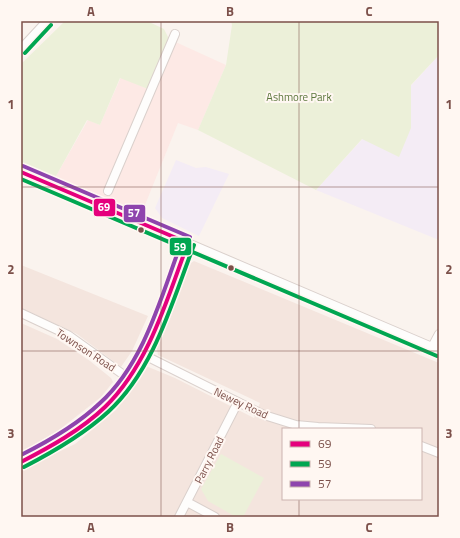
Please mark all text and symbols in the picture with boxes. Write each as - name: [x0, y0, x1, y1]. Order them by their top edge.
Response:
- text: A: [87, 1, 95, 21]
- text: B: [226, 1, 234, 21]
- text: C: [365, 1, 373, 21]
- park label: Ashmore Park: [266, 89, 332, 105]
- text: 1: [7, 94, 15, 114]
- text: 1: [445, 94, 453, 114]
- line badge: 69: [93, 198, 116, 217]
- text: 69: [98, 199, 110, 215]
- line badge: 57: [123, 204, 146, 223]
- text: 57: [128, 205, 140, 221]
- unlabelled marker: [136, 225, 146, 235]
- line badge: 59: [169, 237, 192, 256]
- text: 59: [174, 239, 186, 255]
- text: 2: [7, 259, 15, 279]
- text: 2: [445, 259, 453, 279]
- unlabelled marker: [226, 263, 236, 273]
- street label: Townson Road: [53, 325, 119, 375]
- street label: Newey Road: [211, 383, 271, 423]
- text: 3: [7, 423, 15, 443]
- text: 3: [445, 423, 453, 443]
- legend: [282, 428, 422, 500]
- street label: Parry Road: [190, 433, 228, 486]
- text: 69: [318, 434, 332, 453]
- text: 59: [318, 454, 332, 473]
- text: 57: [318, 474, 331, 493]
- text: A: [87, 517, 95, 537]
- text: B: [226, 517, 234, 537]
- text: C: [365, 517, 373, 537]

